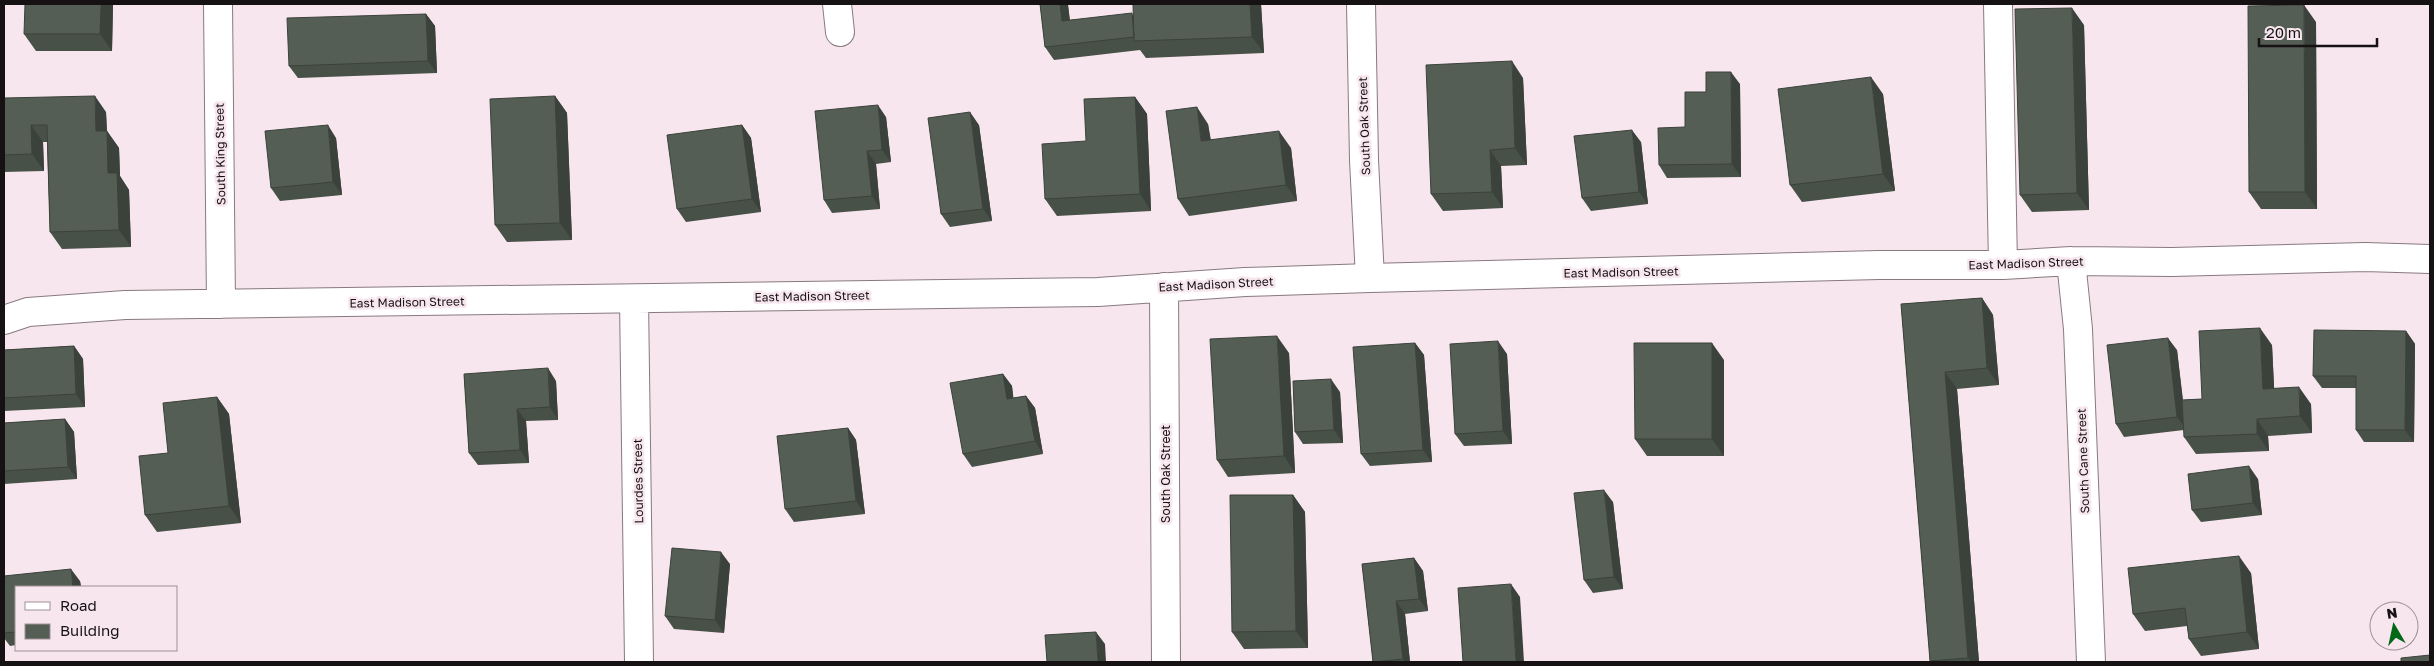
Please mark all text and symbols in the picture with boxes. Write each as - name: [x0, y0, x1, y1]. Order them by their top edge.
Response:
- scale bar: [2259, 15, 2376, 47]
- text: 20 m: [2266, 23, 2301, 41]
- street label: South Oak Street: [1355, 76, 1373, 175]
- street label: South King Street: [212, 103, 228, 205]
- street label: East Madison Street: [1968, 253, 2084, 273]
- street label: East Madison Street: [1563, 263, 1679, 281]
- street label: East Madison Street: [1158, 273, 1274, 295]
- street label: East Madison Street: [754, 287, 870, 305]
- street label: East Madison Street: [349, 293, 465, 311]
- street label: South Cane Street: [2074, 408, 2092, 514]
- street label: South Oak Street: [1158, 425, 1173, 523]
- street label: Lourdes Street: [630, 438, 646, 524]
- legend: [15, 586, 178, 651]
- text: Road: [60, 596, 97, 614]
- north arrow: [2369, 601, 2419, 651]
- text: N: [2385, 603, 2398, 622]
- text: Building: [60, 621, 120, 639]

